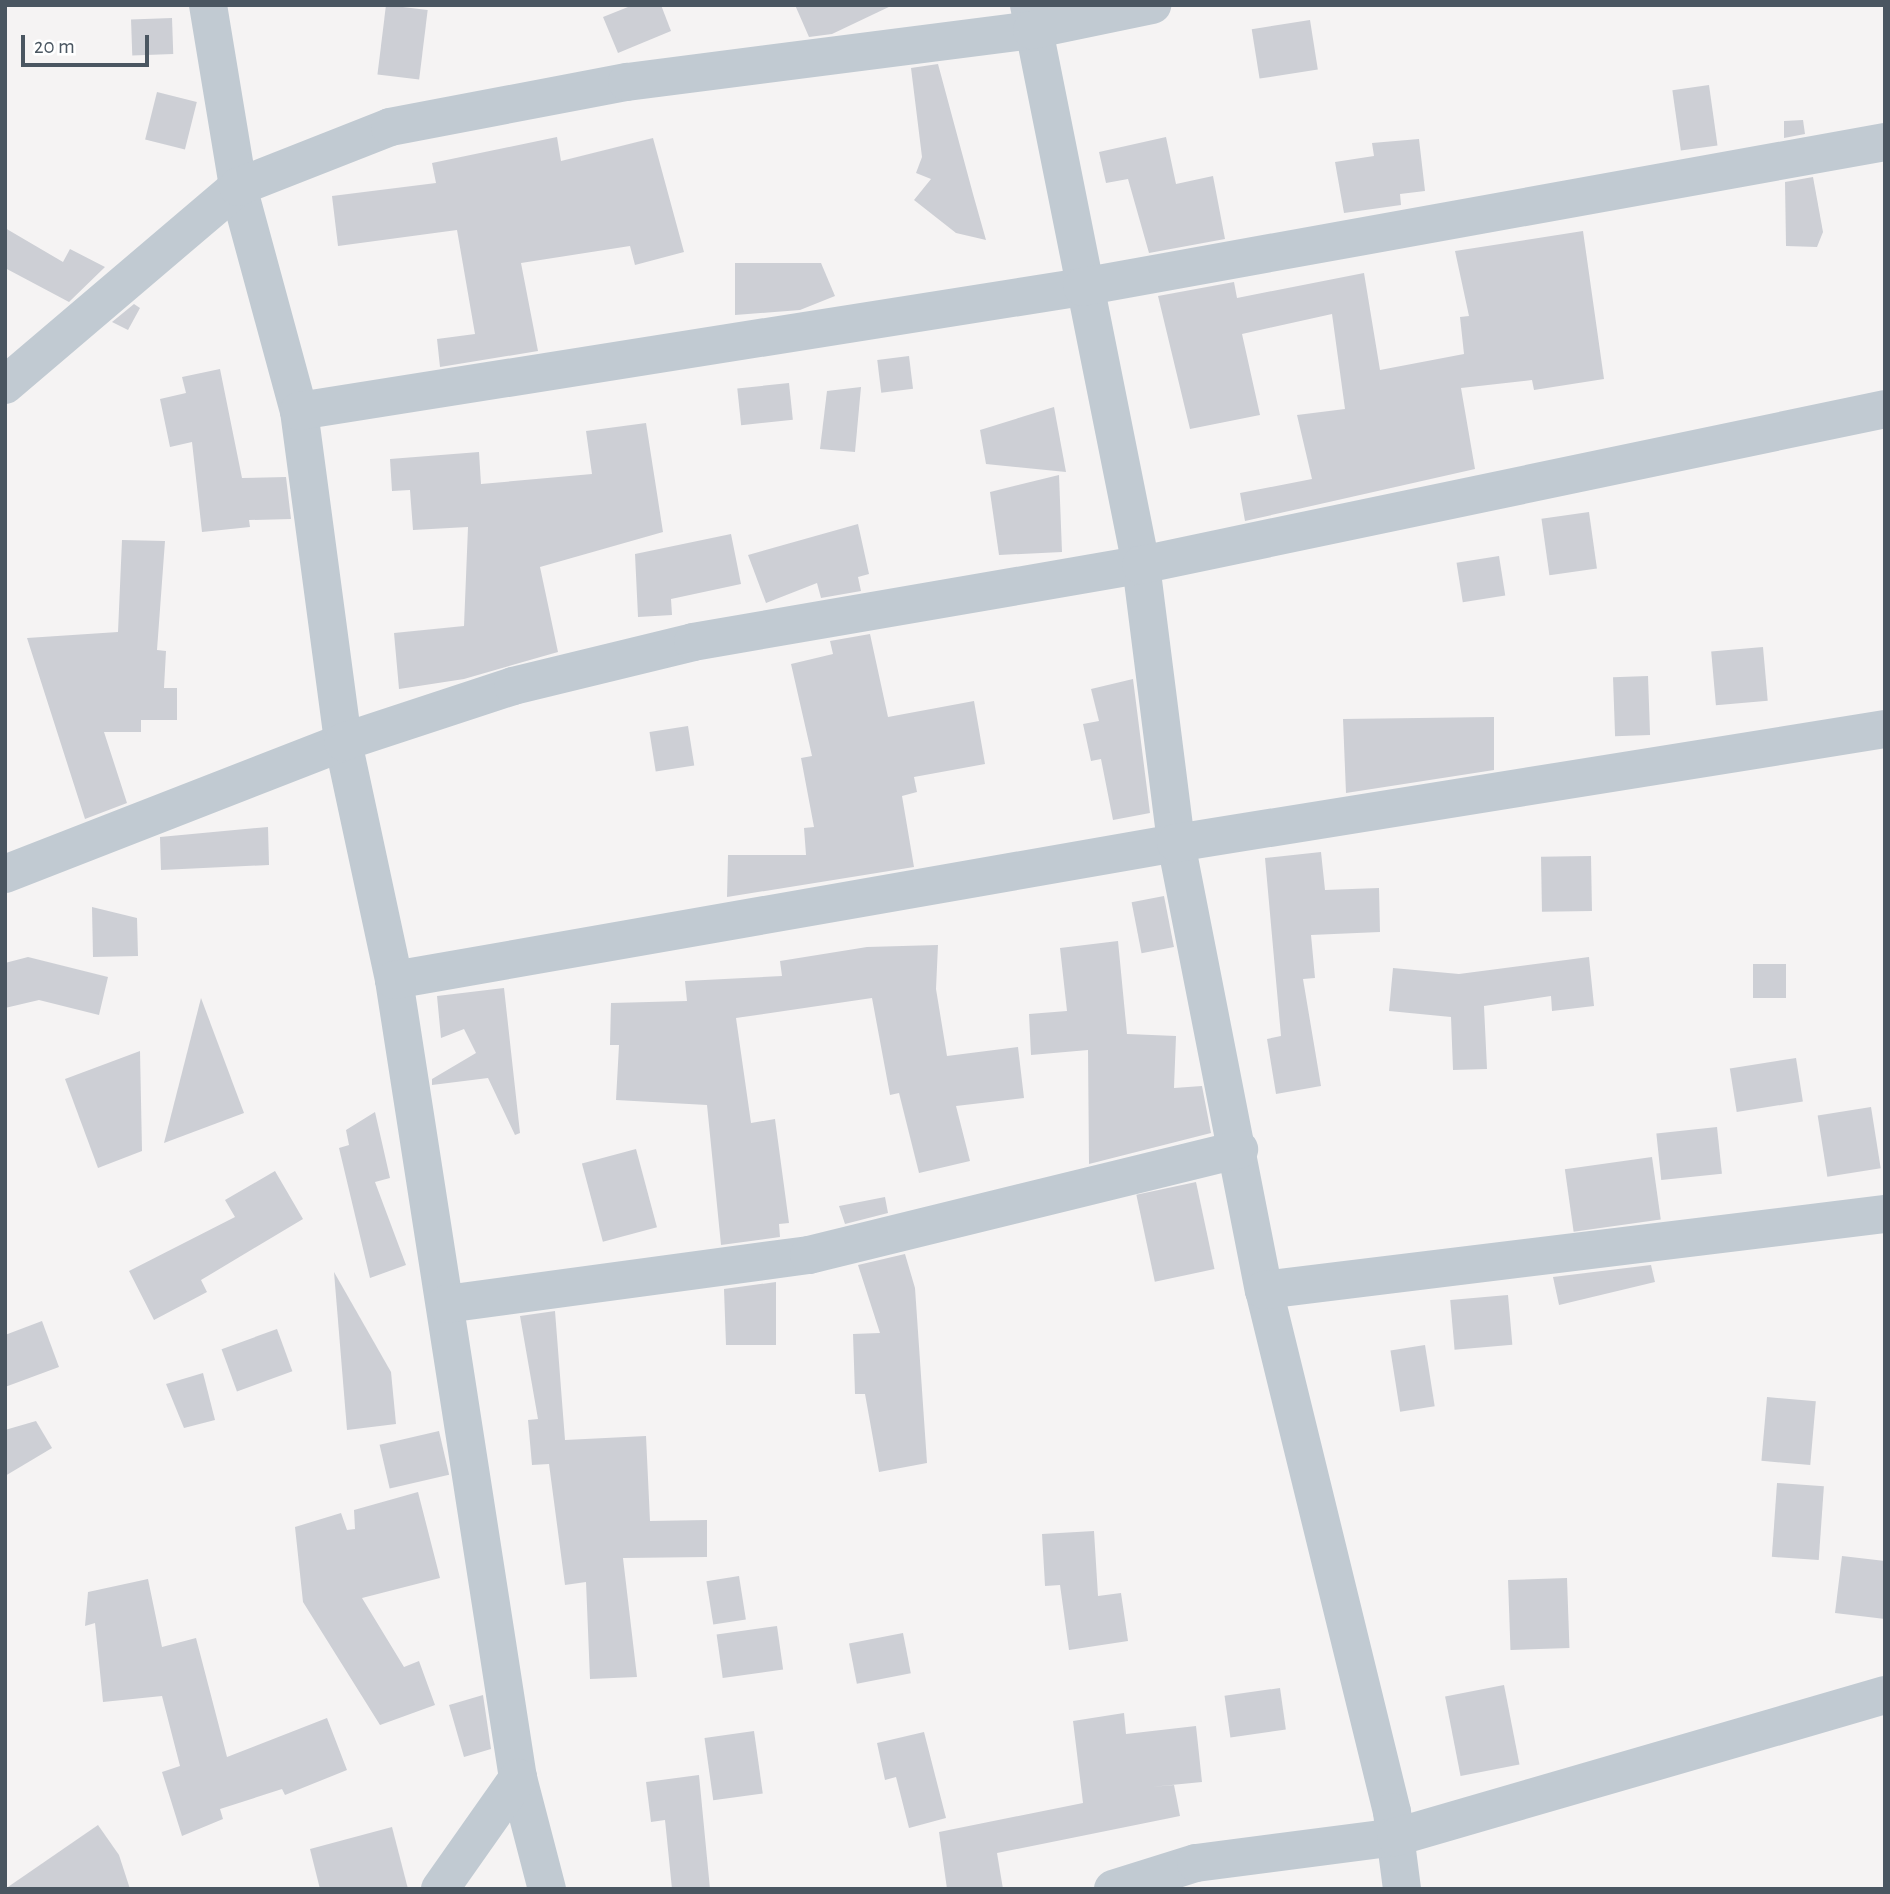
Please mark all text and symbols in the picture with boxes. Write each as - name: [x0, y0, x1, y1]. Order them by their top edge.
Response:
- scale bar: [24, 21, 152, 65]
- text: 20 m: [34, 36, 75, 57]

